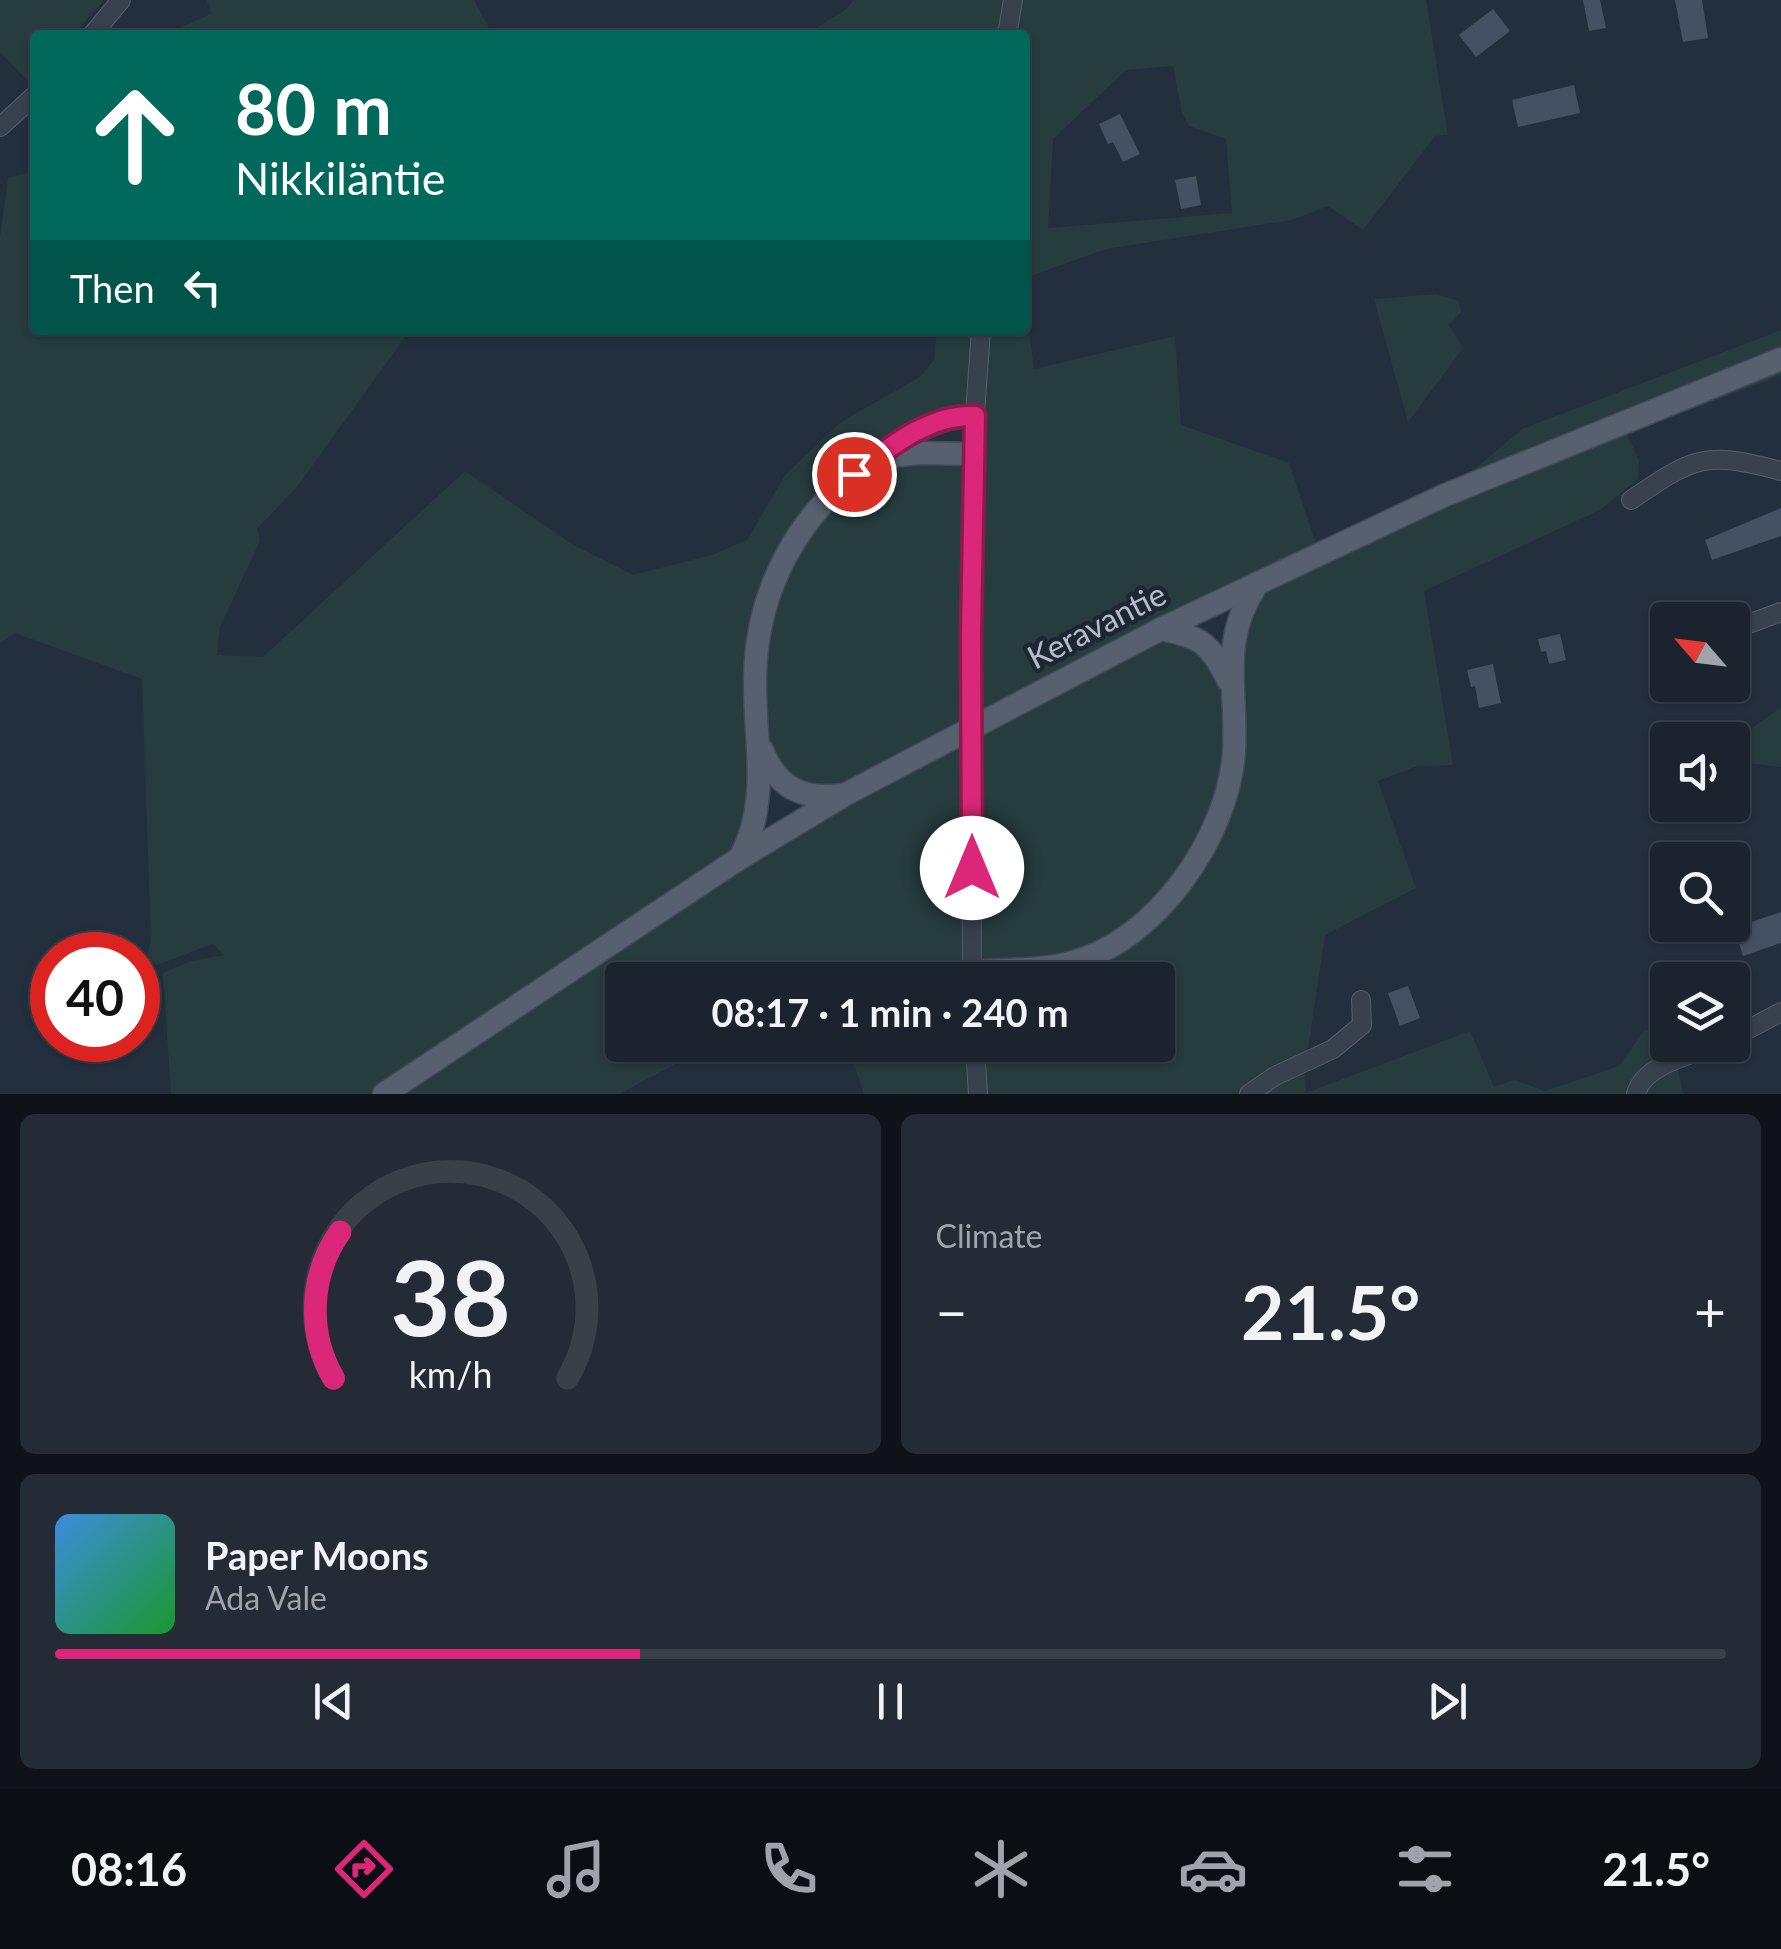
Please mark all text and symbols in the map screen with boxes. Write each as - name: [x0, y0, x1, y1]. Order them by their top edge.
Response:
- text: 80 m: [235, 66, 392, 150]
- icon: ahead: [70, 70, 200, 200]
- text: Nikkiläntie: [235, 151, 446, 205]
- icon: left: [175, 260, 230, 315]
- text: Then: [70, 265, 155, 311]
- pin: [812, 432, 897, 517]
- icon: arrive: [827, 447, 882, 502]
- street label: Keravantie: [1021, 573, 1172, 676]
- north arrow: [1650, 602, 1750, 702]
- map controls: [1650, 602, 1750, 1062]
- button: sound: [1650, 722, 1750, 822]
- position arrow: [920, 816, 1024, 920]
- button: search: [1650, 842, 1750, 942]
- speed limit sign: 40: [30, 932, 160, 1062]
- button: layers: [1650, 962, 1750, 1062]
- text: 08:17 · 1 min · 240 m: [711, 989, 1069, 1035]
- text: Climate: [936, 1216, 1042, 1255]
- text: 38: [390, 1233, 511, 1358]
- text: 21.5°: [1241, 1266, 1420, 1356]
- text: −: [936, 1278, 967, 1344]
- text: +: [1694, 1278, 1726, 1344]
- text: km/h: [408, 1353, 492, 1396]
- text: Paper Moons: [205, 1532, 429, 1578]
- text: Ada Vale: [205, 1578, 327, 1617]
- icon: previous: [306, 1674, 361, 1729]
- icon: pause: [863, 1674, 918, 1729]
- icon: next: [1420, 1674, 1475, 1729]
- icon: directions: [329, 1834, 399, 1904]
- icon: music: [541, 1834, 611, 1904]
- icon: phone: [754, 1834, 824, 1904]
- icon: climate: [966, 1834, 1036, 1904]
- icon: car: [1178, 1834, 1248, 1904]
- icon: filters: [1390, 1834, 1460, 1904]
- text: 08:16: [71, 1842, 187, 1896]
- text: 21.5°: [1602, 1842, 1710, 1896]

